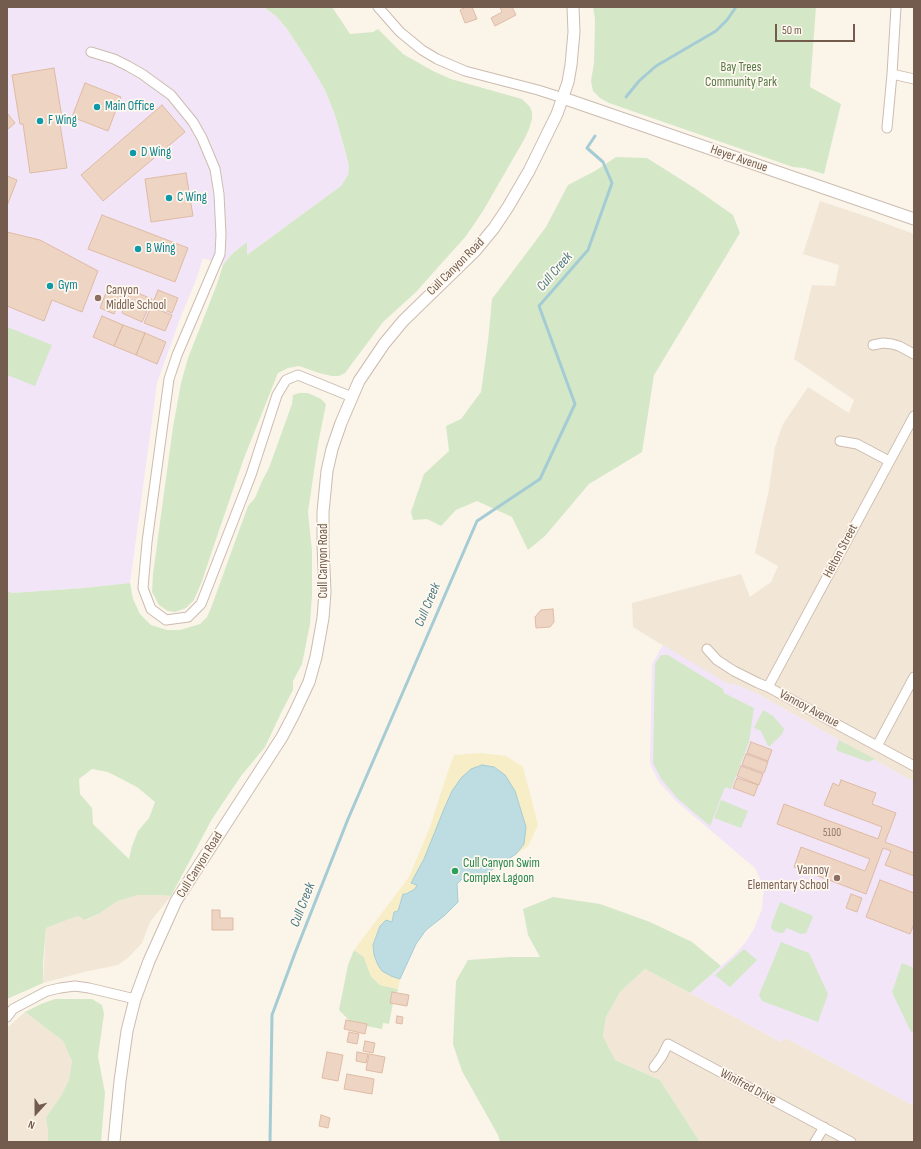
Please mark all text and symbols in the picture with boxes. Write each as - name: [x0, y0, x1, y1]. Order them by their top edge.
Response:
- scale bar: [777, 16, 857, 42]
- text: 50 m: [782, 23, 802, 38]
- park label: Bay Trees Community Park: [705, 60, 777, 91]
- place label: Main Office: [105, 99, 154, 115]
- marker: Main Office: [92, 102, 102, 112]
- place label: F Wing: [48, 113, 77, 129]
- marker: F Wing: [35, 116, 45, 126]
- street label: Heyer Avenue: [708, 142, 770, 176]
- place label: D Wing: [141, 145, 171, 161]
- marker: D Wing: [128, 148, 138, 158]
- place label: C Wing: [177, 190, 207, 206]
- marker: C Wing: [164, 193, 174, 203]
- street label: Cull Canyon Road: [424, 235, 488, 299]
- place label: B Wing: [146, 241, 175, 257]
- marker: B Wing: [133, 244, 143, 254]
- water label: Cull Creek: [534, 249, 576, 295]
- place label: Gym: [58, 278, 78, 294]
- marker: Gym: [45, 281, 55, 291]
- place label: Canyon Middle School: [106, 283, 166, 314]
- marker: Canyon Middle School: [93, 293, 103, 303]
- street label: Helton Street: [820, 521, 862, 581]
- street label: Cull Canyon Road: [316, 524, 332, 598]
- water label: Cull Creek: [411, 580, 445, 630]
- street label: Vannoy Avenue: [776, 687, 842, 731]
- house number: 5100: [823, 826, 841, 840]
- street label: Cull Canyon Road: [174, 829, 226, 901]
- place label: Cull Canyon Swim Complex Lagoon: [463, 856, 540, 887]
- place label: Vannoy Elementary School: [747, 863, 829, 894]
- marker: Cull Canyon Swim Complex Lagoon: [450, 866, 460, 876]
- marker: Vannoy Elementary School: [832, 873, 842, 883]
- water label: Cull Creek: [287, 880, 319, 930]
- street label: Winifred Drive: [717, 1066, 779, 1108]
- north arrow: [16, 1093, 56, 1133]
- text: N: [26, 1118, 37, 1132]

